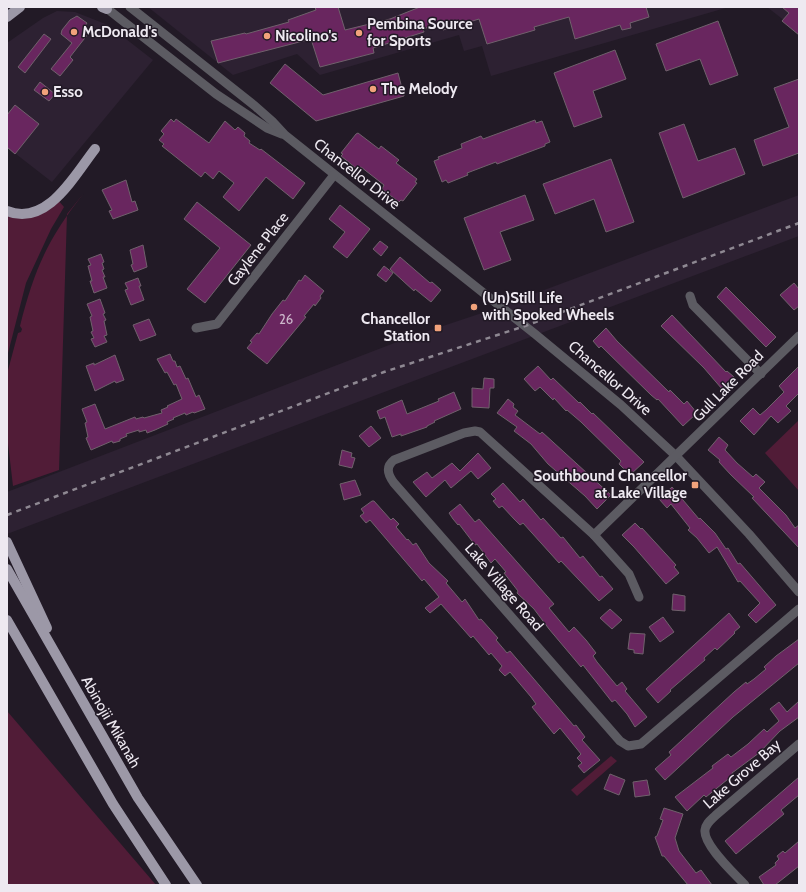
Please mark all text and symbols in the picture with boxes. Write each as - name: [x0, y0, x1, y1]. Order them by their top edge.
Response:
- place label: Pembina Source for Sports: [367, 15, 473, 50]
- place label: McDonald's: [82, 23, 157, 41]
- marker: McDonald's: [69, 27, 79, 37]
- place label: Nicolino's: [275, 27, 337, 45]
- marker: Pembina Source for Sports: [354, 28, 364, 38]
- marker: Nicolino's: [262, 31, 272, 41]
- place label: The Melody: [381, 80, 459, 98]
- place label: Esso: [53, 83, 83, 101]
- marker: The Melody: [368, 84, 378, 94]
- marker: Esso: [40, 87, 50, 97]
- street label: Chancellor Drive: [310, 135, 404, 213]
- street label: Gaylene Place: [224, 208, 293, 290]
- place label: (Un)Still Life with Spoked Wheels: [482, 289, 614, 324]
- marker: (Un)Still Life with Spoked Wheels: [469, 302, 479, 312]
- place label: Chancellor Station: [361, 310, 430, 345]
- house number: 26: [279, 311, 293, 327]
- marker: Chancellor Station: [433, 323, 443, 333]
- street label: Chancellor Drive: [565, 337, 656, 419]
- street label: Gull Lake Road: [689, 347, 767, 425]
- place label: Southbound Chancellor at Lake Village: [533, 467, 687, 502]
- marker: Southbound Chancellor at Lake Village: [690, 480, 700, 490]
- street label: Lake Village Road: [461, 539, 547, 635]
- street label: Abinojii Mikanah: [77, 673, 145, 771]
- street label: Lake Grove Bay: [700, 735, 785, 812]

